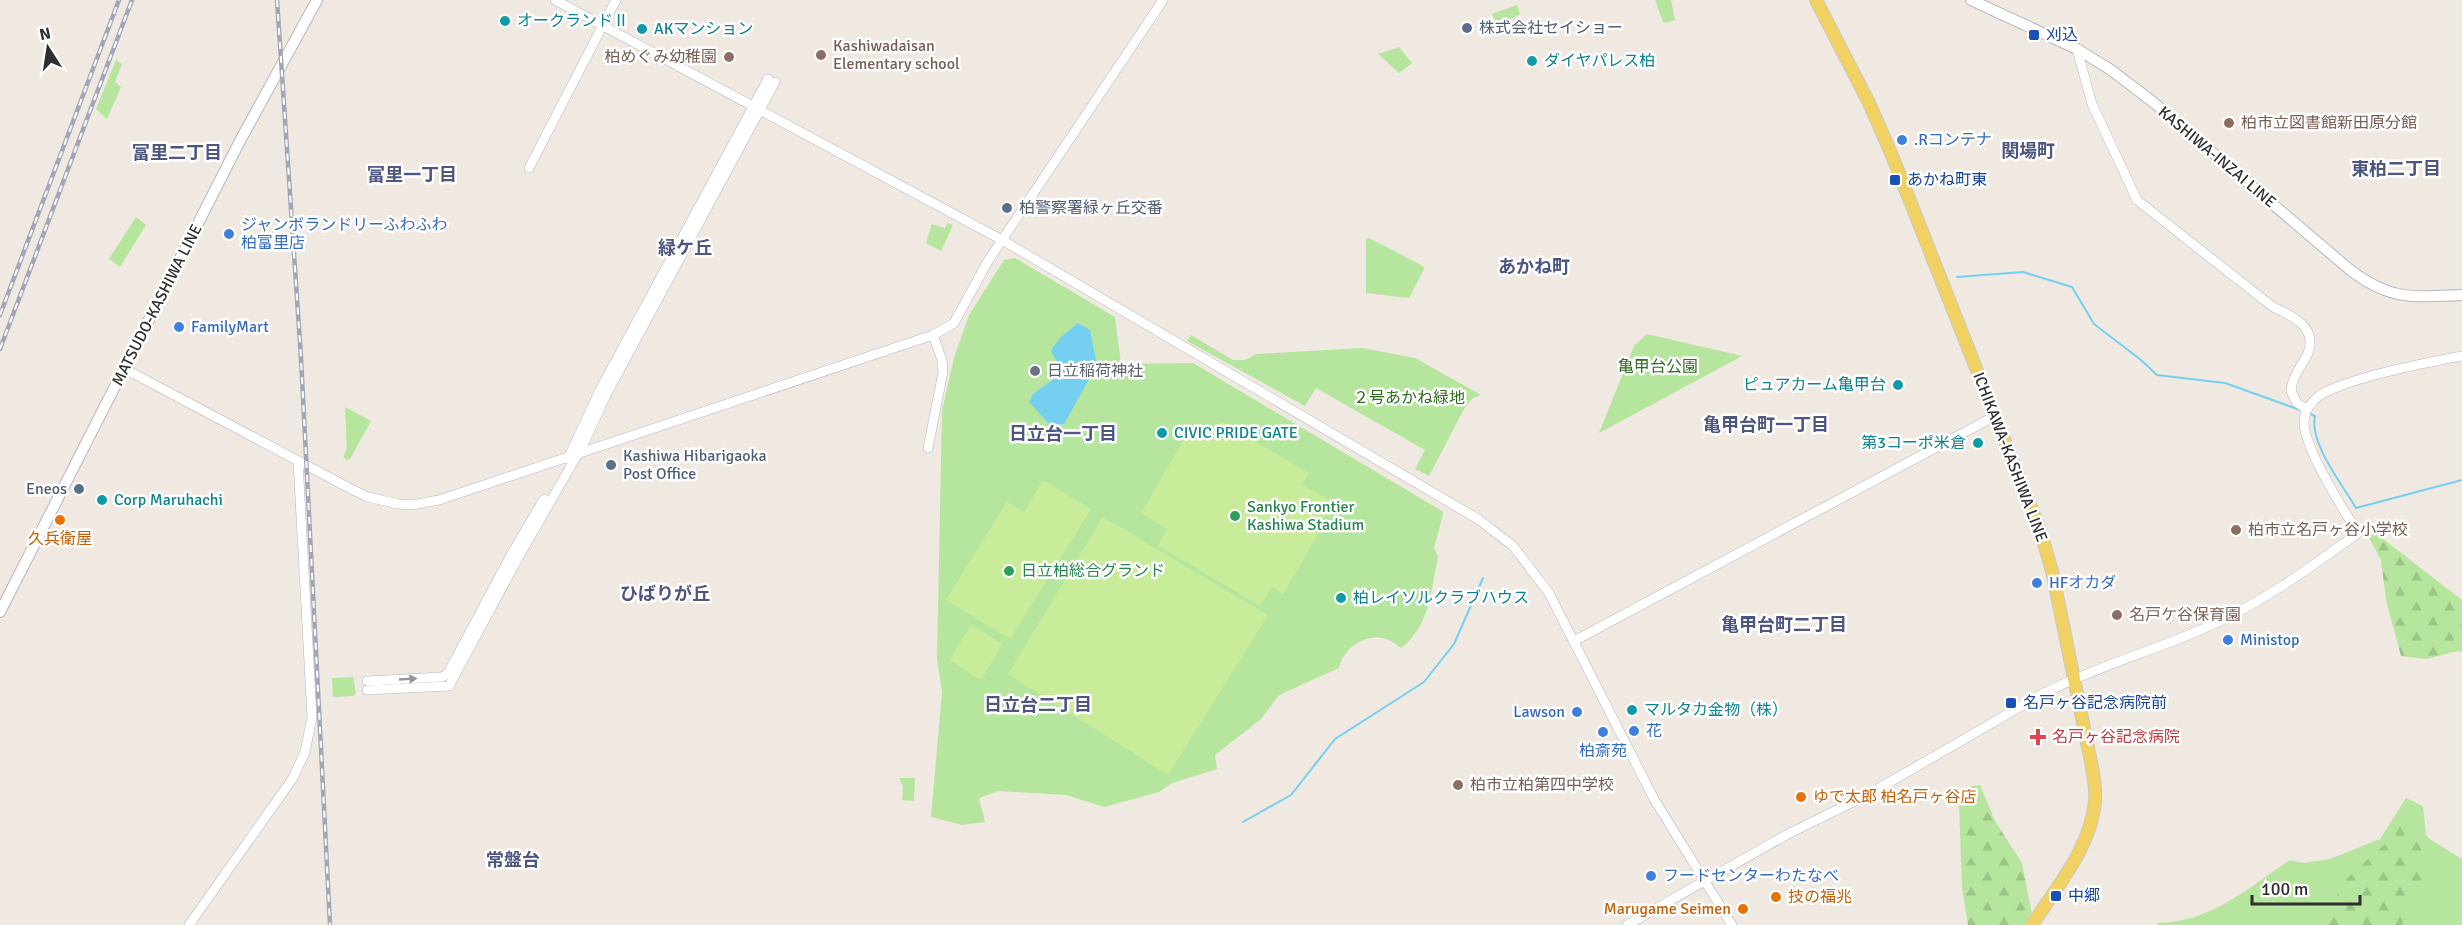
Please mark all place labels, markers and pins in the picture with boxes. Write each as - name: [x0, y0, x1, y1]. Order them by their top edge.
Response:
- place label: オークランドⅡ: [517, 11, 629, 31]
- marker: オークランドⅡ: [498, 14, 512, 28]
- place label: 株式会社セイショー: [1479, 18, 1623, 38]
- place label: AKマンション: [654, 19, 753, 39]
- marker: 株式会社セイショー: [1460, 21, 1474, 35]
- marker: AKマンション: [635, 22, 649, 36]
- place label: 刈込: [2046, 25, 2078, 45]
- marker: 刈込: [2027, 28, 2041, 42]
- place label: Kashiwadaisan Elementary school: [833, 36, 960, 74]
- place label: 柏めぐみ幼稚園: [605, 47, 717, 67]
- marker: Kashiwadaisan Elementary school: [814, 48, 828, 62]
- marker: 柏めぐみ幼稚園: [722, 50, 736, 64]
- place label: ダイヤパレス柏: [1544, 51, 1655, 71]
- marker: ダイヤパレス柏: [1525, 54, 1539, 68]
- place label: 柏市立図書館新田原分館: [2241, 113, 2417, 133]
- marker: 柏市立図書館新田原分館: [2222, 116, 2236, 130]
- place label: .Rコンテナ: [1914, 130, 1992, 150]
- marker: .Rコンテナ: [1895, 133, 1909, 147]
- place label: あかね町東: [1907, 170, 1987, 190]
- marker: あかね町東: [1888, 173, 1902, 187]
- place label: 柏警察署緑ヶ丘交番: [1019, 198, 1163, 218]
- marker: 柏警察署緑ヶ丘交番: [1000, 201, 1014, 215]
- place label: ジャンボランドリーふわふわ 柏富里店: [241, 215, 448, 253]
- marker: ジャンボランドリーふわふわ 柏富里店: [222, 227, 236, 241]
- place label: FamilyMart: [191, 317, 269, 337]
- marker: FamilyMart: [172, 320, 186, 334]
- place label: 日立稲荷神社: [1047, 361, 1143, 381]
- marker: 日立稲荷神社: [1028, 364, 1042, 378]
- place label: ピュアカーム亀甲台: [1743, 375, 1886, 395]
- marker: ピュアカーム亀甲台: [1891, 378, 1905, 392]
- place label: CIVIC PRIDE GATE: [1174, 423, 1298, 443]
- marker: CIVIC PRIDE GATE: [1155, 426, 1169, 440]
- place label: 第3コーポ米倉: [1861, 433, 1966, 453]
- marker: 第3コーポ米倉: [1971, 436, 1985, 450]
- place label: Kashiwa Hibarigaoka Post Office: [623, 446, 767, 484]
- marker: Kashiwa Hibarigaoka Post Office: [604, 458, 618, 472]
- place label: Eneos: [26, 479, 67, 499]
- marker: Eneos: [72, 482, 86, 496]
- place label: Corp Maruhachi: [114, 490, 223, 510]
- marker: Corp Maruhachi: [95, 493, 109, 507]
- place label: Sankyo Frontier Kashiwa Stadium: [1247, 497, 1364, 535]
- marker: Sankyo Frontier Kashiwa Stadium: [1228, 509, 1242, 523]
- marker: 久兵衛屋: [53, 513, 67, 527]
- place label: 柏市立名戸ヶ谷小学校: [2248, 520, 2408, 540]
- marker: 柏市立名戸ヶ谷小学校: [2229, 523, 2243, 537]
- place label: 久兵衛屋: [28, 529, 92, 549]
- place label: 日立柏総合グランド: [1021, 561, 1165, 581]
- marker: 日立柏総合グランド: [1002, 564, 1016, 578]
- place label: HFオカダ: [2049, 573, 2116, 593]
- marker: HFオカダ: [2030, 576, 2044, 590]
- place label: 柏レイソルクラブハウス: [1353, 588, 1529, 608]
- marker: 柏レイソルクラブハウス: [1334, 591, 1348, 605]
- place label: 名戸ケ谷保育園: [2129, 605, 2241, 625]
- marker: 名戸ケ谷保育園: [2110, 608, 2124, 622]
- place label: Ministop: [2240, 630, 2300, 650]
- marker: Ministop: [2221, 633, 2235, 647]
- place label: 名戸ヶ谷記念病院前: [2023, 693, 2167, 713]
- marker: 名戸ヶ谷記念病院前: [2004, 696, 2018, 710]
- place label: マルタカ金物（株）: [1644, 700, 1788, 720]
- place label: Lawson: [1513, 702, 1565, 722]
- marker: マルタカ金物（株）: [1625, 703, 1639, 717]
- marker: Lawson: [1570, 705, 1584, 719]
- place label: 花: [1646, 721, 1662, 741]
- marker: 花: [1627, 724, 1641, 738]
- marker: 柏斎苑: [1596, 725, 1610, 739]
- place label: 名戸ヶ谷記念病院: [2052, 727, 2180, 747]
- marker: 名戸ヶ谷記念病院: [2029, 728, 2047, 746]
- place label: 柏斎苑: [1579, 741, 1627, 761]
- place label: 柏市立柏第四中学校: [1470, 775, 1614, 795]
- marker: 柏市立柏第四中学校: [1451, 778, 1465, 792]
- place label: ゆで太郎 柏名戸ヶ谷店: [1813, 787, 1977, 807]
- marker: ゆで太郎 柏名戸ヶ谷店: [1794, 790, 1808, 804]
- place label: フードセンターわたなべ: [1663, 866, 1839, 886]
- marker: フードセンターわたなべ: [1644, 869, 1658, 883]
- place label: 中郷: [2068, 886, 2100, 906]
- place label: 技の福兆: [1788, 887, 1852, 907]
- marker: 中郷: [2049, 889, 2063, 903]
- marker: 技の福兆: [1769, 890, 1783, 904]
- place label: Marugame Seimen: [1604, 899, 1731, 919]
- marker: Marugame Seimen: [1736, 902, 1750, 916]

